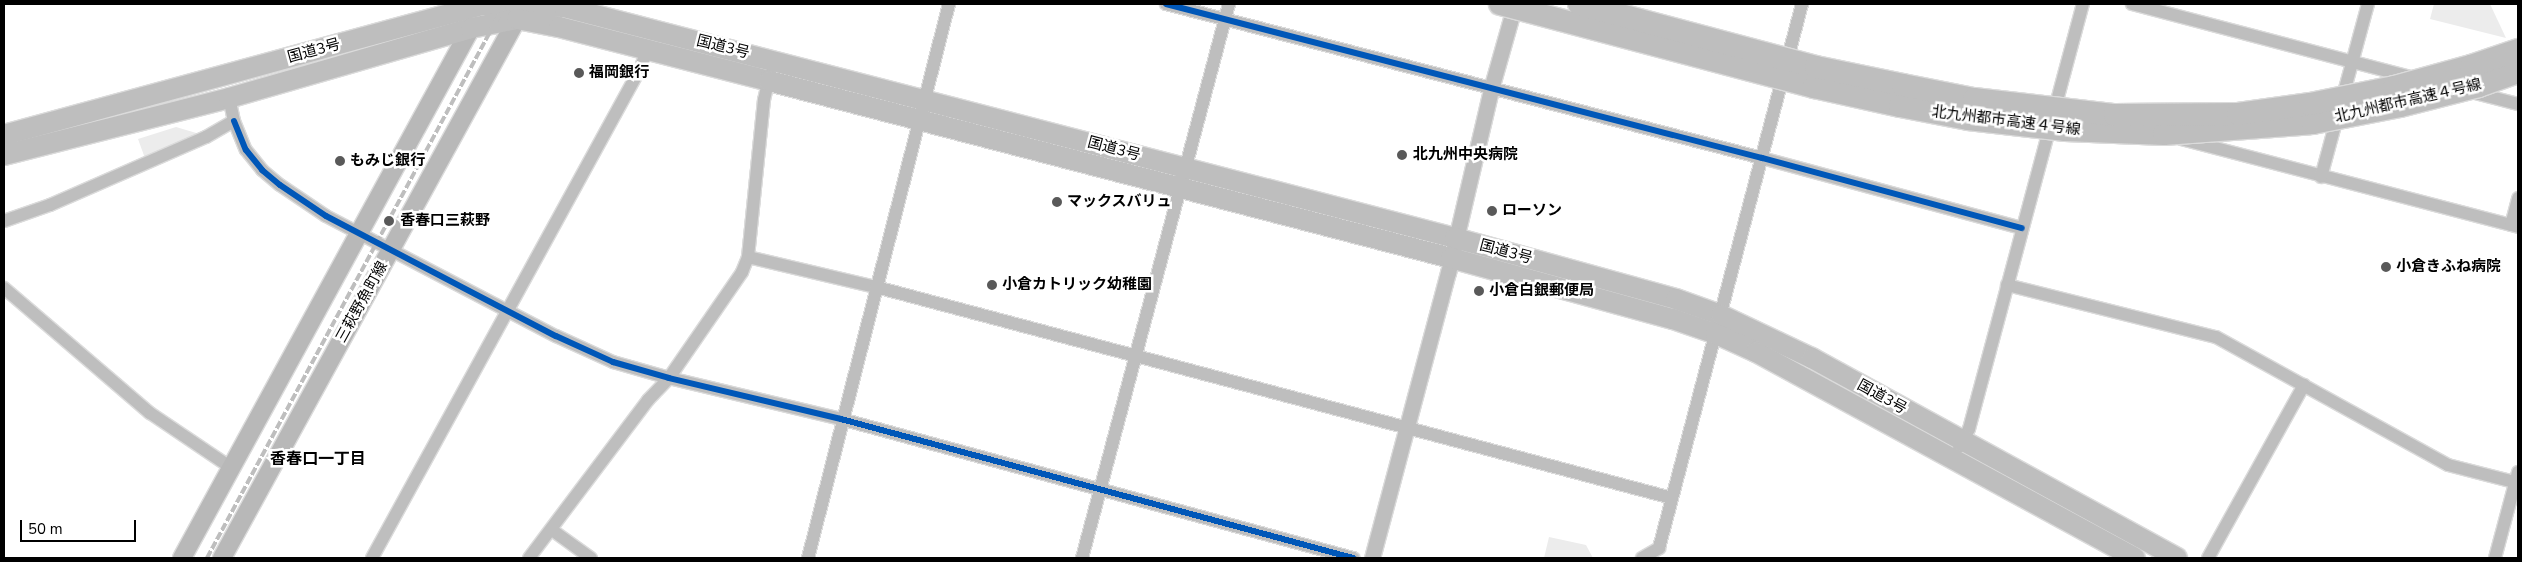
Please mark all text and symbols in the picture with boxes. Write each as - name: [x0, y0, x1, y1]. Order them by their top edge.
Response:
- street label: 国道3号: [695, 32, 751, 62]
- street label: 国道3号: [286, 35, 342, 67]
- place label: 福岡銀行: [589, 64, 649, 82]
- marker: 福岡銀行: [573, 67, 585, 79]
- street label: 北九州都市高速４号線: [2333, 75, 2483, 127]
- street label: 北九州都市高速４号線: [1930, 103, 2082, 139]
- street label: 国道3号: [1086, 133, 1142, 165]
- place label: 北九州中央病院: [1413, 146, 1518, 164]
- marker: 北九州中央病院: [1395, 148, 1409, 162]
- place label: もみじ銀行: [350, 152, 425, 170]
- marker: もみじ銀行: [334, 155, 346, 167]
- place label: マックスバリュ: [1067, 193, 1172, 211]
- marker: マックスバリュ: [1051, 196, 1063, 208]
- place label: ローソン: [1502, 202, 1562, 220]
- marker: ローソン: [1486, 205, 1498, 217]
- place label: 香春口三萩野: [400, 212, 490, 230]
- marker: 香春口三萩野: [382, 214, 396, 228]
- street label: 国道3号: [1478, 236, 1534, 268]
- street label: 三萩野魚町線: [332, 258, 392, 346]
- place label: 小倉きふね病院: [2396, 258, 2501, 276]
- marker: 小倉きふね病院: [2380, 261, 2392, 273]
- place label: 小倉カトリック幼稚園: [1002, 276, 1152, 294]
- marker: 小倉カトリック幼稚園: [986, 279, 998, 291]
- place label: 小倉白銀郵便局: [1489, 282, 1594, 300]
- marker: 小倉白銀郵便局: [1473, 285, 1485, 297]
- street label: 国道3号: [1854, 376, 1910, 418]
- district label: 香春口一丁目: [270, 449, 366, 469]
- scale bar: [22, 510, 139, 542]
- text: 50 m: [28, 519, 63, 539]

